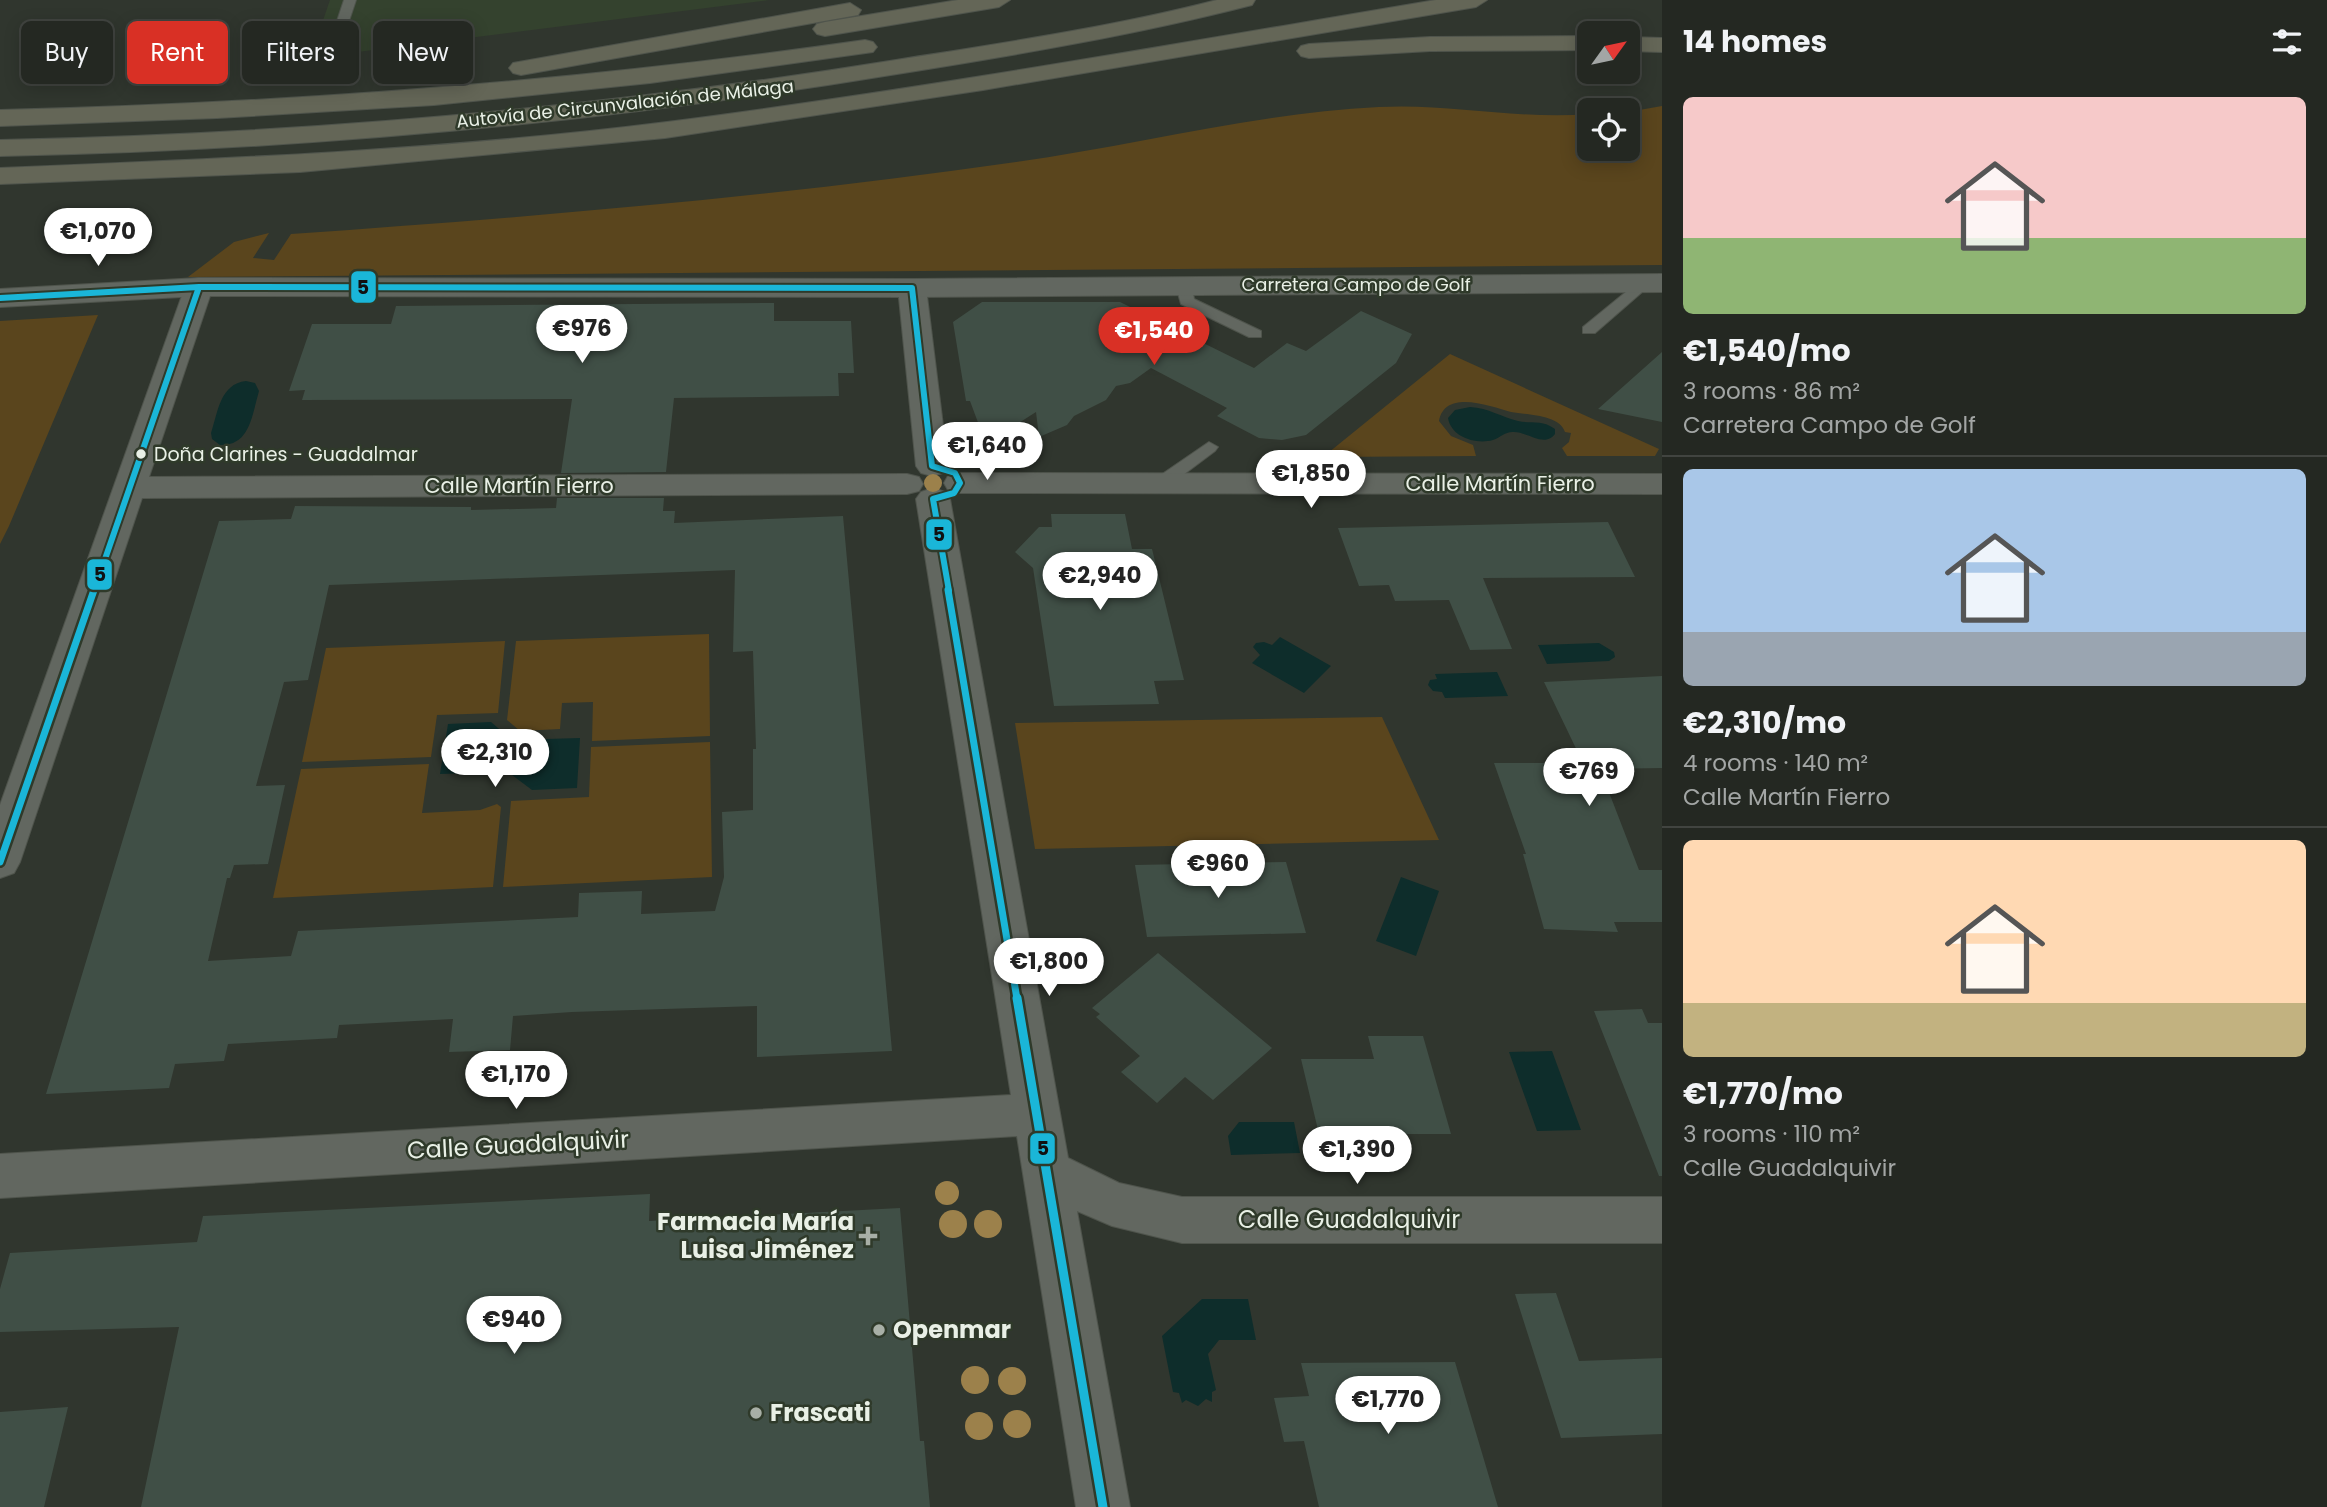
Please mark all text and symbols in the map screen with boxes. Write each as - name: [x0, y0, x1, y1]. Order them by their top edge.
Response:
- text: 14 homes: [1683, 20, 1827, 63]
- chip: Buy: [21, 21, 113, 84]
- chip: Rent: [127, 21, 228, 84]
- chip: Filters: [242, 21, 359, 84]
- chip: New: [373, 21, 473, 84]
- north arrow: [1577, 21, 1640, 84]
- map controls: [1577, 21, 1640, 161]
- icon: filters: [2268, 23, 2306, 61]
- street label: Autovía de Circunvalación de Málaga: [455, 73, 795, 134]
- button: locate: [1577, 98, 1640, 161]
- icon: home: [1932, 143, 2058, 269]
- pin: €1,070: [41, 208, 155, 268]
- text: €1,070: [60, 215, 136, 247]
- line badge: 5: [350, 270, 377, 304]
- street label: Carretera Campo de Golf: [1241, 272, 1471, 297]
- text: 5: [357, 274, 369, 301]
- pin: €976: [541, 306, 623, 365]
- pin: €1,540: [1097, 308, 1211, 367]
- text: €976: [552, 312, 612, 344]
- text: €1,540: [1114, 314, 1194, 346]
- text: €1,540/mo: [1683, 329, 1851, 372]
- text: 3 rooms · 86 m²: [1683, 375, 1860, 407]
- text: Carretera Campo de Golf: [1683, 409, 1976, 441]
- pin: €1,640: [930, 422, 1044, 482]
- text: €1,640: [948, 429, 1026, 461]
- place label: Doña Clarines - Guadalmar: [154, 441, 418, 468]
- marker: Doña Clarines - Guadalmar: [134, 447, 148, 461]
- pin: €1,850: [1254, 450, 1368, 510]
- text: €1,850: [1272, 457, 1350, 489]
- street label: Calle Martín Fierro: [1405, 469, 1595, 498]
- street label: Calle Martín Fierro: [424, 471, 614, 500]
- icon: home: [1932, 515, 2058, 641]
- line badge: 5: [925, 518, 953, 551]
- text: 5: [933, 521, 945, 548]
- pin: €2,940: [1043, 552, 1157, 612]
- line badge: 5: [86, 558, 113, 591]
- text: €2,940: [1059, 559, 1141, 591]
- text: 5: [94, 561, 106, 588]
- text: €2,310/mo: [1683, 701, 1846, 744]
- pin: €2,310: [438, 730, 552, 789]
- text: €2,310: [457, 736, 533, 768]
- text: 4 rooms · 140 m²: [1683, 747, 1868, 779]
- pin: €769: [1548, 748, 1630, 808]
- text: €769: [1559, 755, 1619, 787]
- text: Calle Martín Fierro: [1683, 781, 1890, 813]
- pin: €960: [1177, 841, 1259, 900]
- text: €960: [1187, 847, 1249, 879]
- icon: home: [1932, 886, 2058, 1012]
- pin: €1,800: [992, 939, 1106, 998]
- text: €1,800: [1010, 945, 1088, 977]
- pin: €1,170: [459, 1052, 573, 1111]
- text: €1,170: [481, 1058, 551, 1090]
- text: €1,770/mo: [1683, 1072, 1843, 1115]
- text: 3 rooms · 110 m²: [1683, 1118, 1860, 1150]
- street label: Calle Guadalquivir: [406, 1122, 630, 1167]
- pin: €1,390: [1300, 1126, 1414, 1186]
- line badge: 5: [1029, 1132, 1056, 1165]
- text: €1,390: [1319, 1133, 1395, 1165]
- text: 5: [1037, 1135, 1049, 1162]
- text: Calle Guadalquivir: [1683, 1152, 1896, 1184]
- street label: Calle Guadalquivir: [1238, 1203, 1460, 1236]
- place label: Farmacia María Luisa Jiménez: [657, 1205, 854, 1266]
- marker: Farmacia María Luisa Jiménez: [860, 1228, 876, 1244]
- pin: €940: [473, 1296, 555, 1356]
- text: €940: [482, 1303, 546, 1335]
- place label: Openmar: [893, 1313, 1011, 1346]
- marker: Openmar: [871, 1322, 887, 1338]
- pin: €1,770: [1331, 1376, 1445, 1436]
- text: €1,770: [1351, 1383, 1425, 1415]
- place label: Frascati: [770, 1396, 871, 1429]
- marker: Frascati: [748, 1405, 764, 1421]

